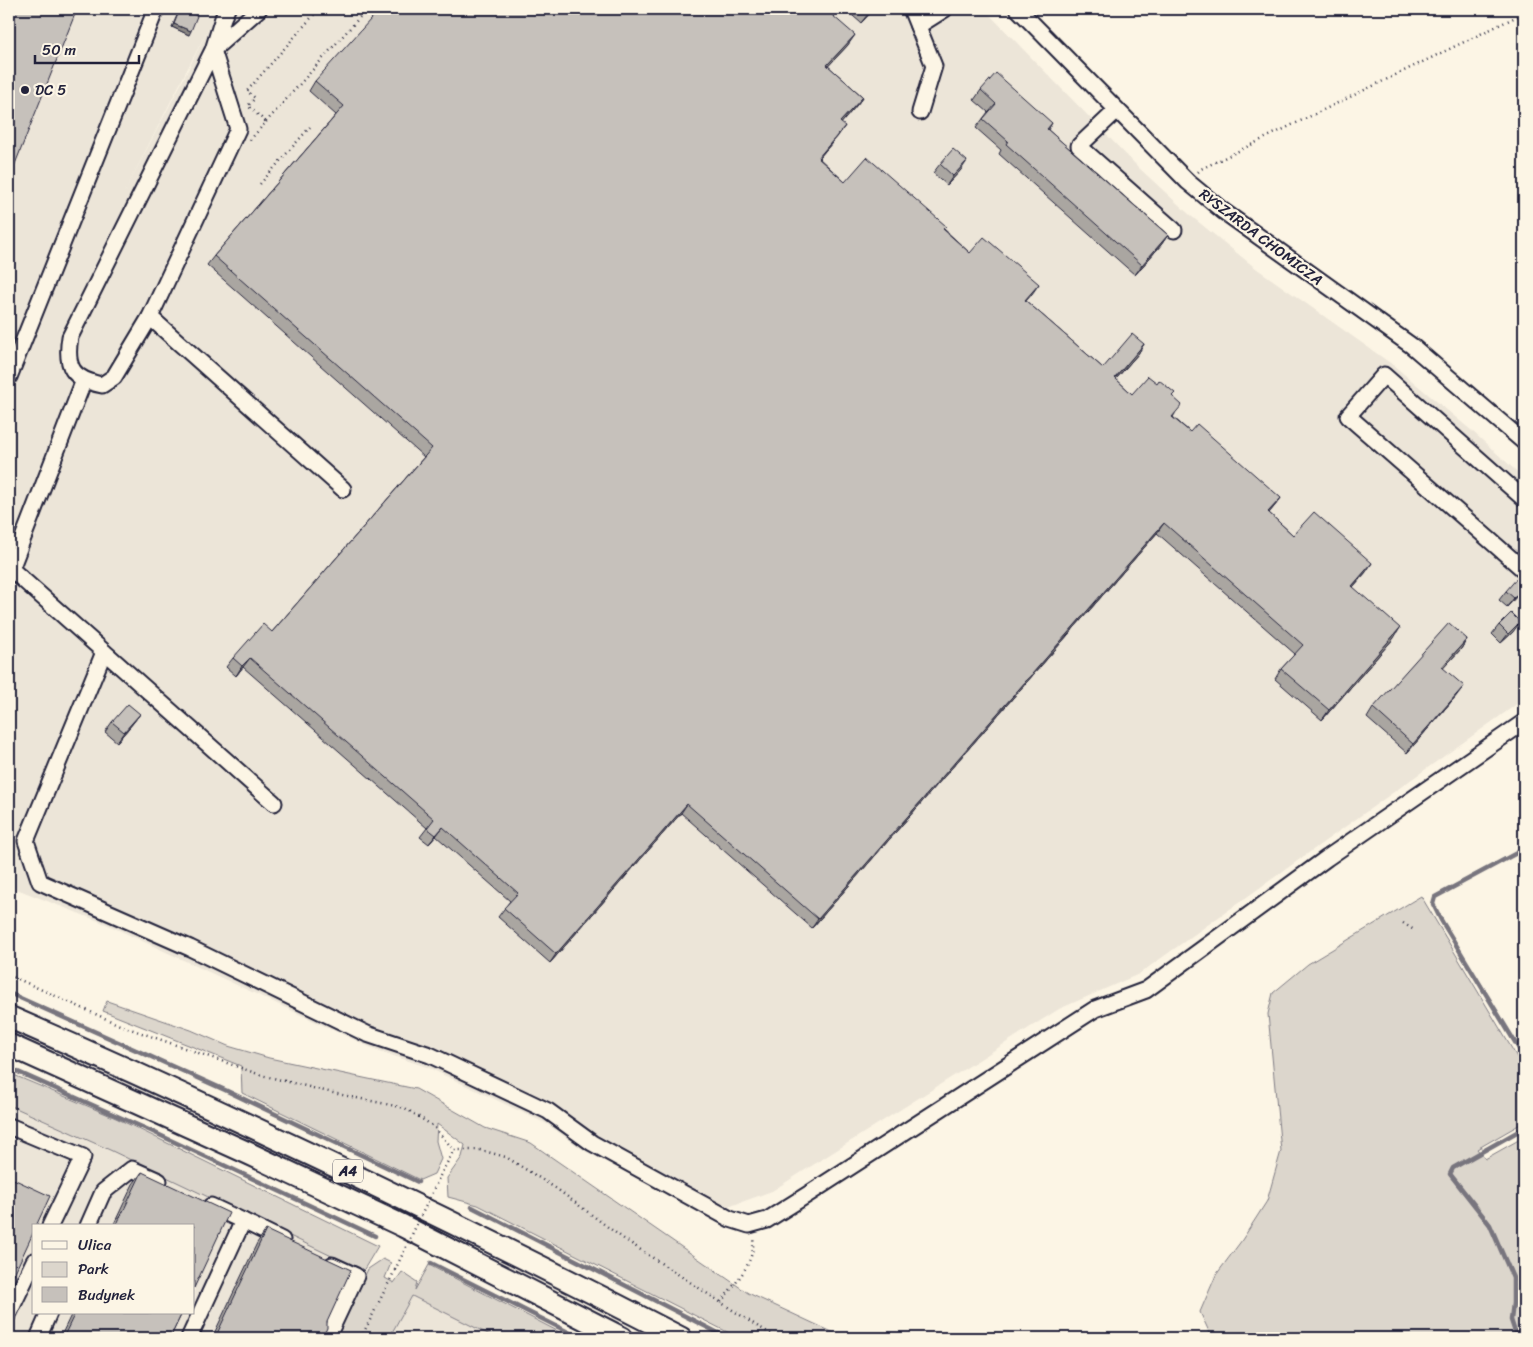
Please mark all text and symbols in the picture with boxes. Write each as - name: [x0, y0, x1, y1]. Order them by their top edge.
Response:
- scale bar: [35, 32, 139, 64]
- text: 50 m: [42, 37, 77, 63]
- place label: DC 5: [35, 77, 66, 103]
- marker: DC 5: [19, 84, 31, 96]
- street label: RYSZARDA CHOMICZA: [1193, 182, 1329, 292]
- road number: A4: [333, 1160, 363, 1182]
- legend: [32, 1224, 195, 1314]
- text: Ulica: [78, 1232, 112, 1258]
- text: Park: [78, 1256, 109, 1282]
- text: Budynek: [78, 1282, 136, 1308]

